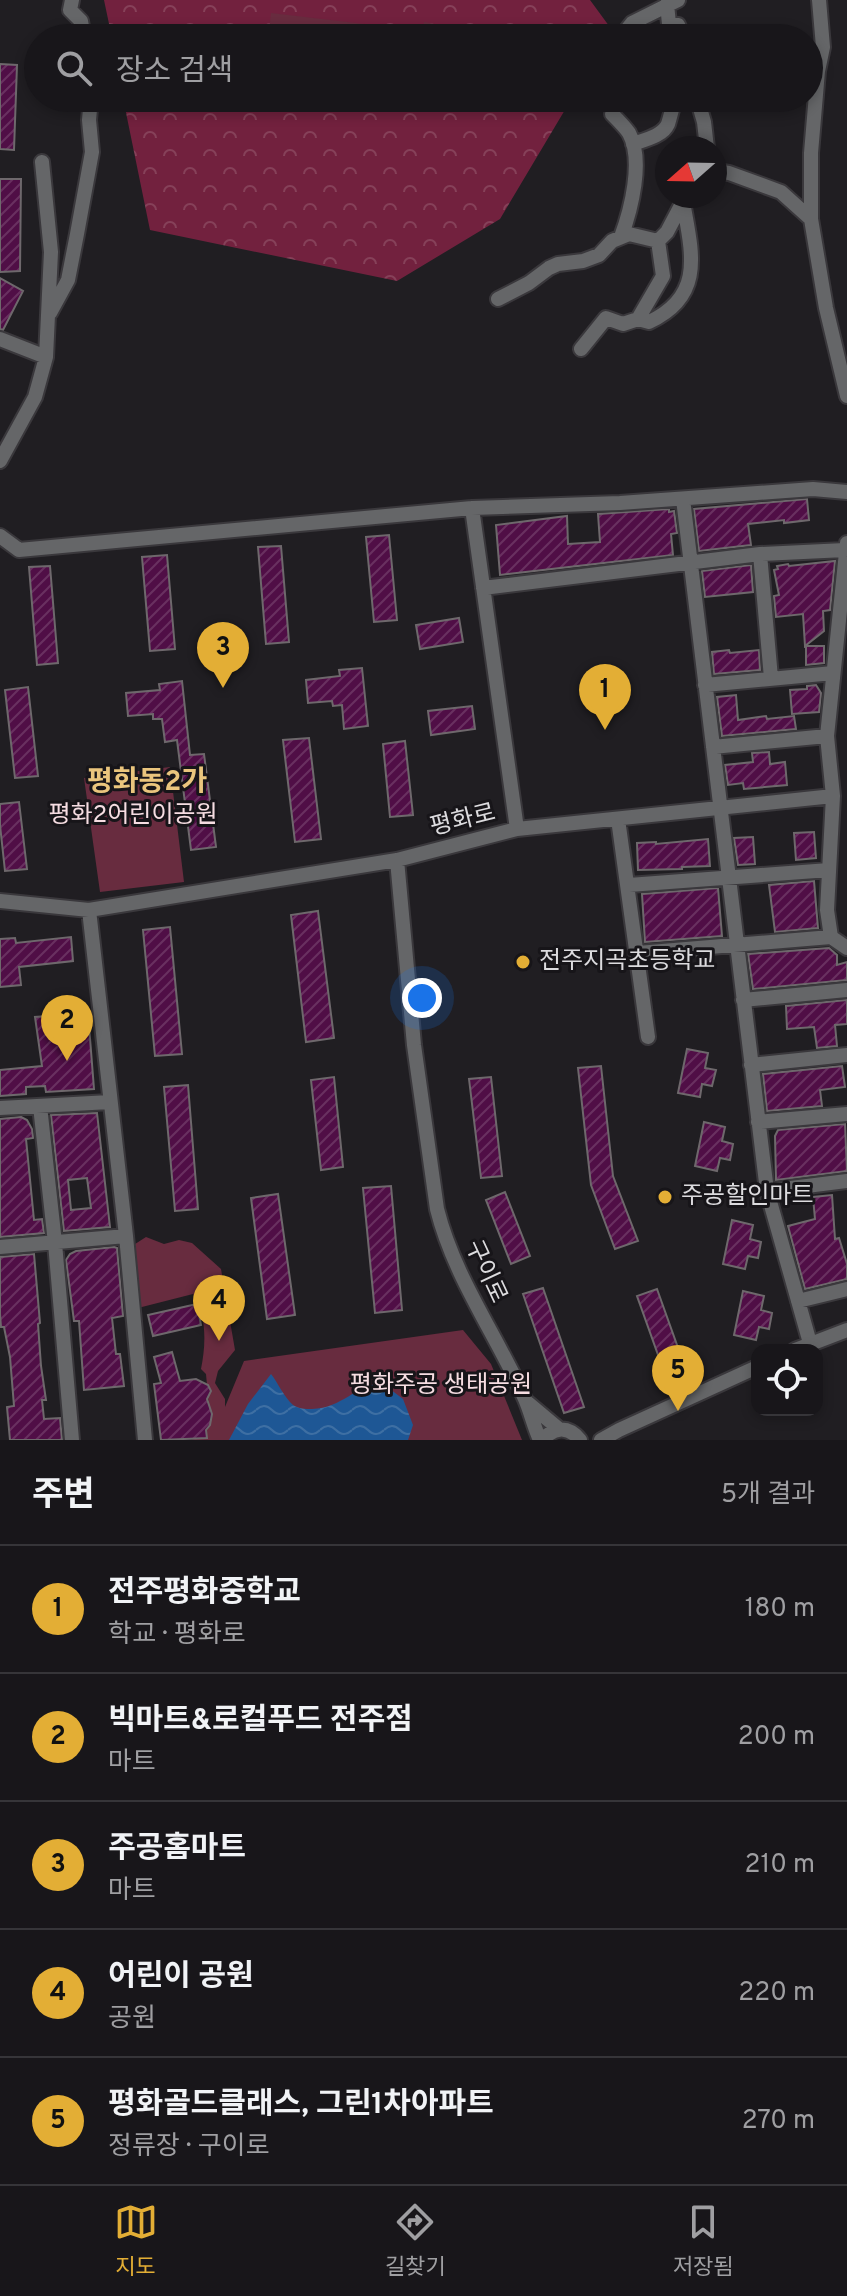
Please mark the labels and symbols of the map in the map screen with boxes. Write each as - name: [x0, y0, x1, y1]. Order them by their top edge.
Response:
- north arrow: [655, 136, 727, 208]
- pin: 3: [197, 622, 249, 688]
- pin: 1: [579, 664, 631, 730]
- district label: 평화동2가: [87, 765, 207, 801]
- street label: 평화로: [427, 798, 499, 844]
- park label: 평화2어린이공원: [48, 801, 218, 831]
- place label: 전주지곡초등학교: [539, 947, 716, 977]
- marker: 전주지곡초등학교: [514, 953, 532, 971]
- your location: [402, 978, 442, 1018]
- pin: 2: [41, 995, 93, 1061]
- place label: 주공할인마트: [681, 1182, 813, 1212]
- marker: 주공할인마트: [656, 1188, 674, 1206]
- street label: 구이로: [457, 1236, 513, 1308]
- pin: 4: [193, 1275, 245, 1341]
- pin: 5: [652, 1345, 704, 1411]
- park label: 평화주공 생태공원: [350, 1371, 532, 1401]

